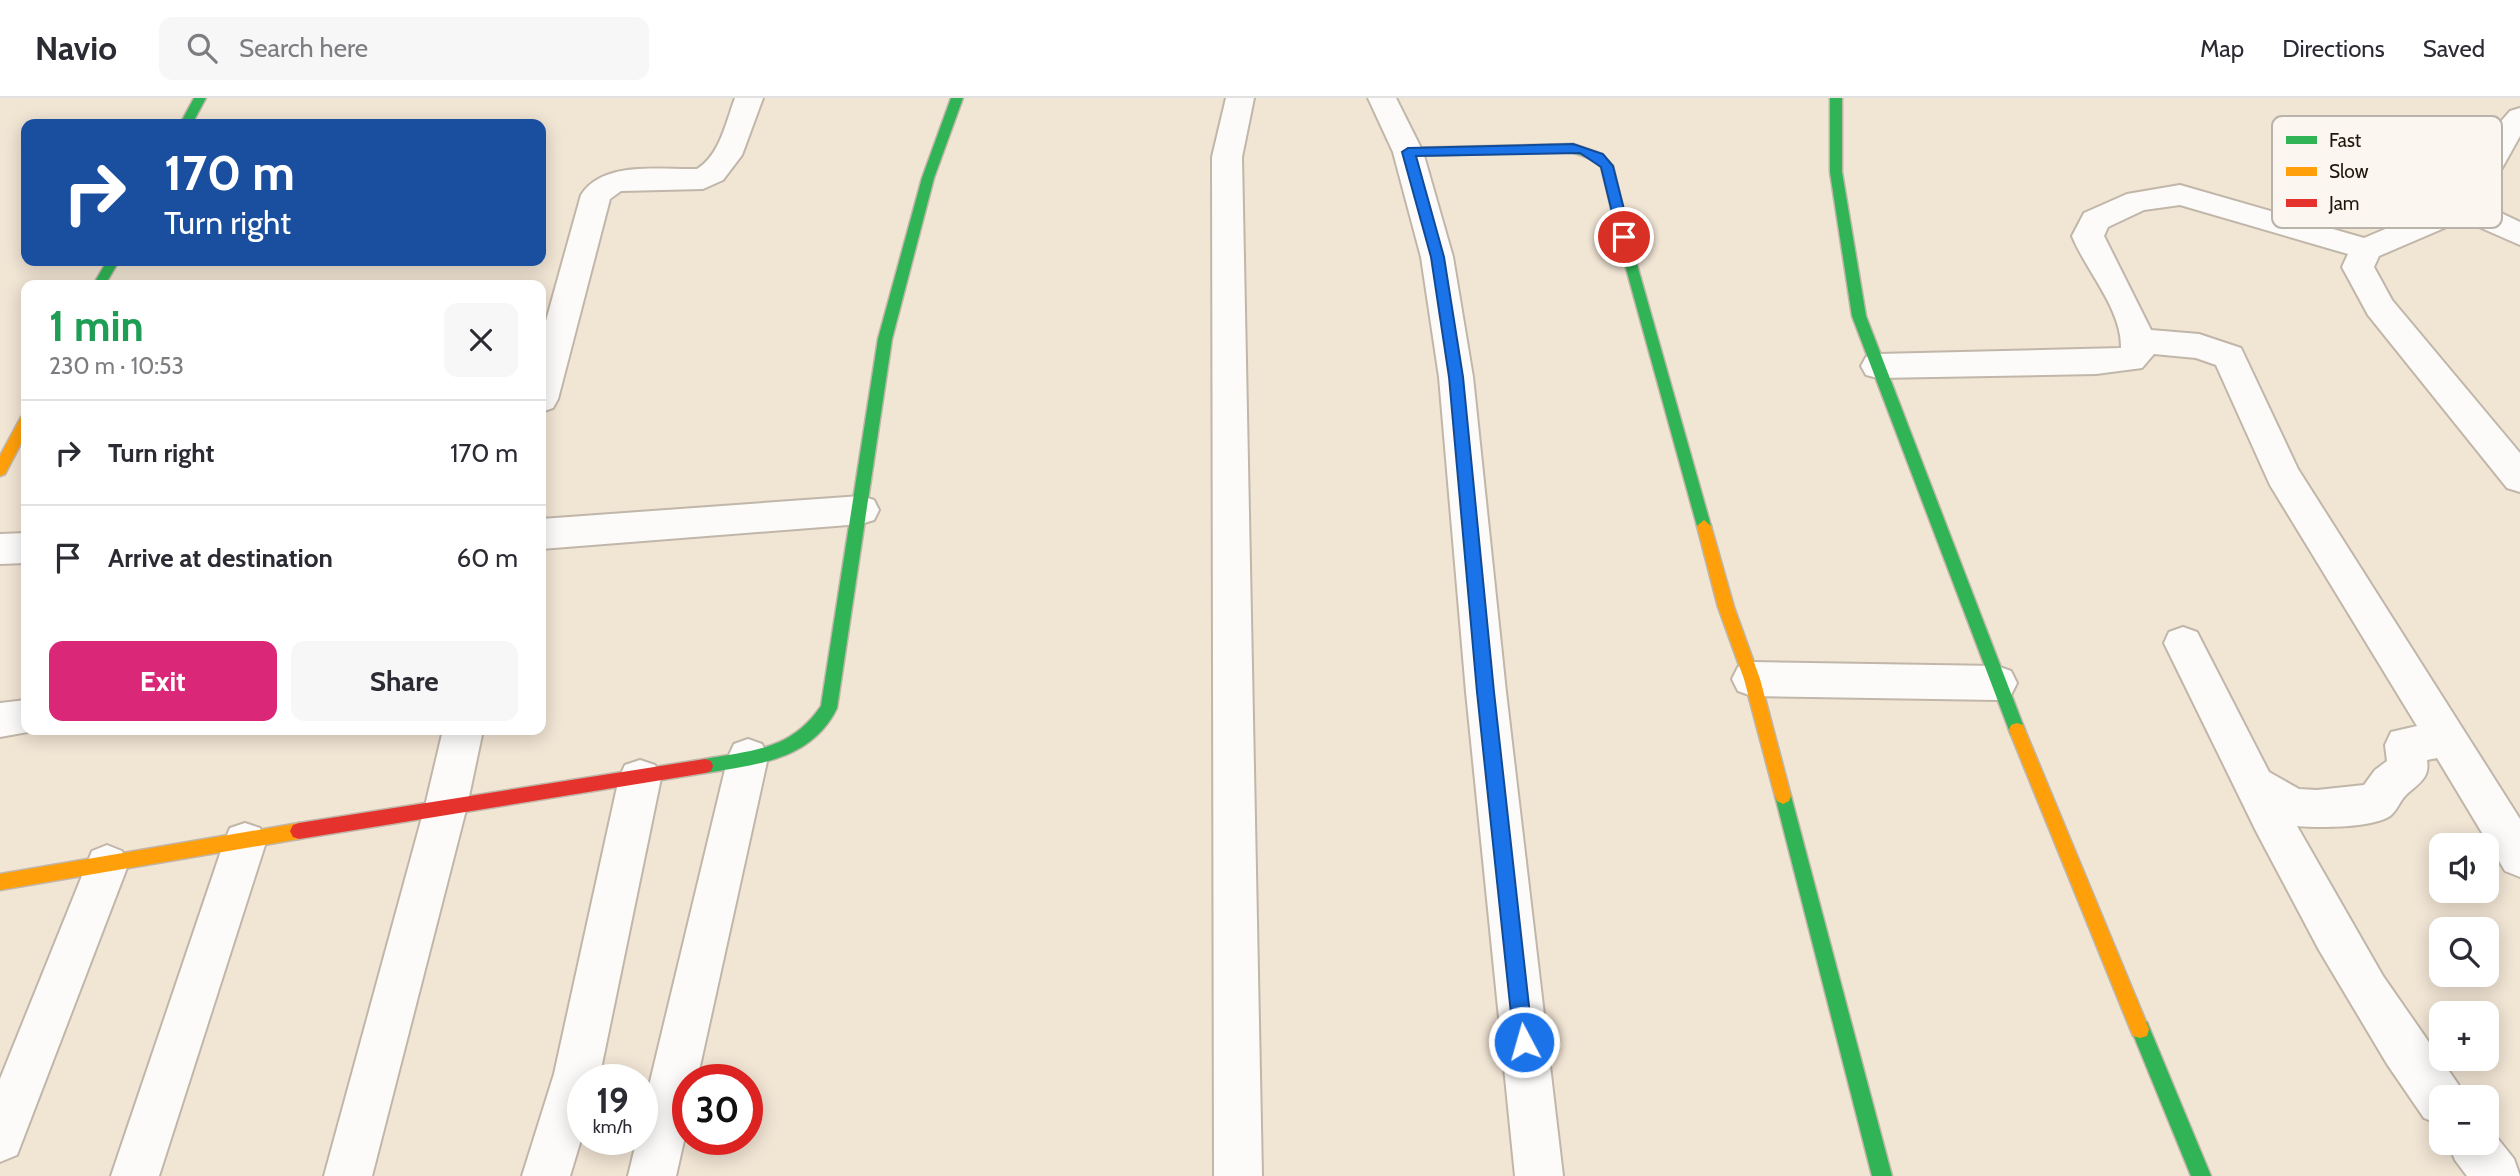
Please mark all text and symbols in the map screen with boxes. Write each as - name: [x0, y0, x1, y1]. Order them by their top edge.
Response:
- search box: [159, 17, 649, 80]
- text: Navio: [35, 28, 117, 68]
- icon: search: [183, 29, 221, 67]
- text: Search here: [239, 32, 368, 64]
- text: Map: [2200, 34, 2244, 63]
- text: Directions: [2282, 34, 2385, 63]
- text: Saved: [2423, 34, 2485, 63]
- legend: [2272, 116, 2502, 228]
- text: Fast: [2329, 129, 2362, 152]
- text: 170 m: [164, 143, 295, 202]
- icon: right: [49, 147, 140, 238]
- text: Slow: [2329, 160, 2369, 183]
- text: Jam: [2328, 192, 2359, 215]
- text: Turn right: [164, 203, 291, 242]
- pin: [1594, 207, 1654, 267]
- icon: arrive: [1605, 218, 1643, 256]
- text: 1 min: [49, 300, 144, 352]
- button: close: [444, 303, 518, 377]
- text: 230 m · 10:53: [49, 352, 184, 380]
- icon: right: [49, 434, 87, 472]
- text: Turn right: [108, 437, 214, 469]
- text: 170 m: [450, 437, 518, 469]
- icon: arrive: [49, 539, 87, 577]
- text: Arrive at destination: [108, 542, 333, 574]
- text: 60 m: [456, 542, 518, 574]
- button: Exit: [49, 641, 277, 721]
- button: Share: [291, 641, 518, 721]
- map controls: [2429, 833, 2499, 1155]
- button: sound: [2429, 833, 2499, 903]
- button: search: [2429, 917, 2499, 987]
- button: +: [2429, 1001, 2499, 1071]
- position arrow: [1487, 1005, 1561, 1079]
- speed limit sign: 30: [672, 1064, 763, 1155]
- text: 19: [596, 1079, 629, 1122]
- button: −: [2429, 1085, 2499, 1155]
- text: km/h: [593, 1116, 632, 1138]

